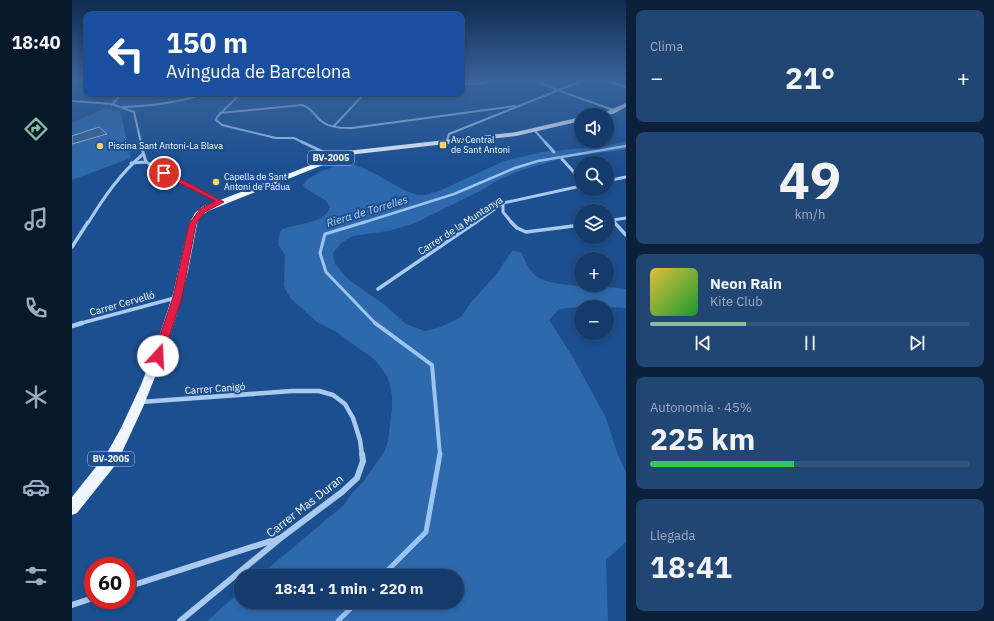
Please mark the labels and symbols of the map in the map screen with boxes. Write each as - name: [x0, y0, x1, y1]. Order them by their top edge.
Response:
- place label: Av. Central de Sant Antoni: [451, 134, 510, 155]
- place label: Piscina Sant Antoni-La Blava: [108, 140, 223, 151]
- marker: Av. Central de Sant Antoni: [438, 140, 448, 150]
- marker: Piscina Sant Antoni-La Blava: [95, 141, 105, 151]
- road number: BV-2005: [308, 151, 354, 165]
- pin: [147, 156, 181, 190]
- place label: Capella de Sant Antoni de Pàdua: [224, 171, 290, 192]
- marker: Capella de Sant Antoni de Pàdua: [211, 177, 221, 187]
- water label: Riera de Torrelles: [325, 192, 409, 230]
- street label: Carrer de la Muntanya: [415, 193, 506, 258]
- street label: Carrer Cervelló: [88, 288, 157, 319]
- position arrow: [137, 335, 179, 377]
- street label: Carrer Canigó: [184, 380, 246, 397]
- road number: BV-2005: [88, 452, 134, 466]
- street label: Carrer Mas Duran: [263, 471, 346, 540]
- speed limit sign: 60: [84, 557, 136, 609]

